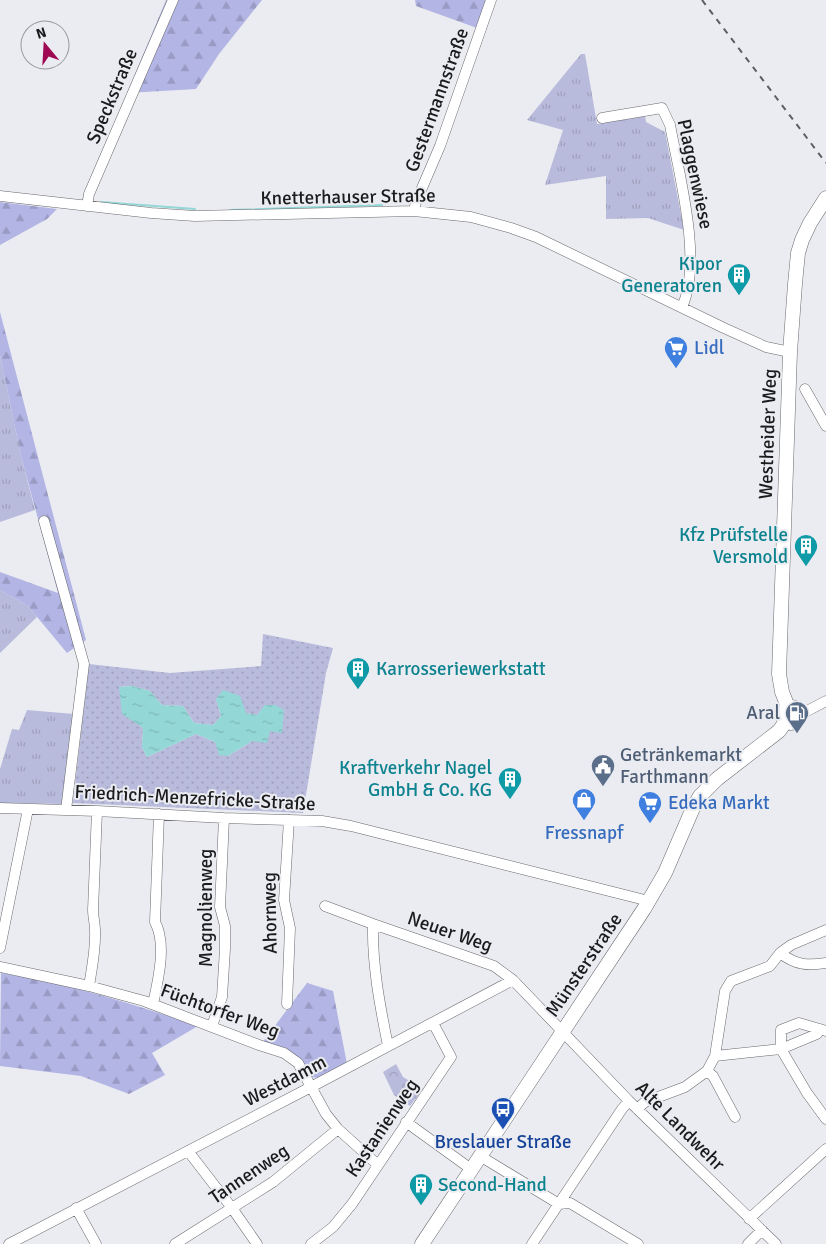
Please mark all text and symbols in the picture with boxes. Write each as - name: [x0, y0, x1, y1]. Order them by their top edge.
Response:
- north arrow: [20, 20, 70, 70]
- text: N: [34, 24, 48, 43]
- street label: Gestermannstraße: [400, 25, 474, 175]
- street label: Speckstraße: [81, 45, 143, 147]
- street label: Plaggenwiese: [672, 117, 718, 231]
- street label: Knetterhauser Straße: [260, 183, 436, 211]
- place label: Kipor Generatoren: [621, 252, 722, 298]
- building icon: Kipor Generatoren: [726, 262, 752, 296]
- supermarket icon: Lidl: [663, 335, 689, 369]
- place label: Lidl: [694, 336, 724, 360]
- street label: Westheider Weg: [754, 368, 782, 500]
- place label: Kfz Prüfstelle Versmold: [679, 523, 788, 569]
- building icon: Kfz Prüfstelle Versmold: [793, 533, 819, 567]
- building icon: Karrosseriewerkstatt: [345, 656, 371, 690]
- place label: Karrosseriewerkstatt: [376, 657, 546, 681]
- fuel station icon: Aral: [784, 700, 810, 734]
- place label: Aral: [746, 701, 780, 725]
- place label: Getränkemarkt Farthmann: [620, 743, 742, 789]
- public building icon: Getränkemarkt Farthmann: [590, 753, 616, 787]
- place label: Kraftverkehr Nagel GmbH & Co. KG: [339, 756, 492, 802]
- building icon: Kraftverkehr Nagel GmbH & Co. KG: [497, 766, 523, 800]
- street label: Friedrich-Menzefricke-Straße: [74, 780, 316, 816]
- shop icon: Fressnapf: [571, 787, 597, 821]
- supermarket icon: Edeka Markt: [637, 790, 663, 824]
- place label: Edeka Markt: [668, 791, 770, 815]
- place label: Fressnapf: [545, 821, 625, 845]
- street label: Magnolienweg: [194, 849, 218, 967]
- street label: Ahornweg: [257, 872, 283, 954]
- street label: Neuer Weg: [404, 906, 496, 958]
- street label: Münsterstraße: [540, 908, 628, 1022]
- street label: Füchtorfer Weg: [157, 978, 283, 1044]
- street label: Westdamm: [240, 1050, 330, 1112]
- street label: Kastanienweg: [340, 1074, 424, 1182]
- street label: Alte Landwehr: [630, 1076, 730, 1176]
- bus stop icon: Breslauer Straße: [490, 1096, 516, 1130]
- place label: Breslauer Straße: [434, 1130, 572, 1154]
- street label: Tannenweg: [205, 1139, 293, 1209]
- building icon: Second-Hand: [408, 1172, 434, 1206]
- place label: Second-Hand: [438, 1173, 547, 1197]

